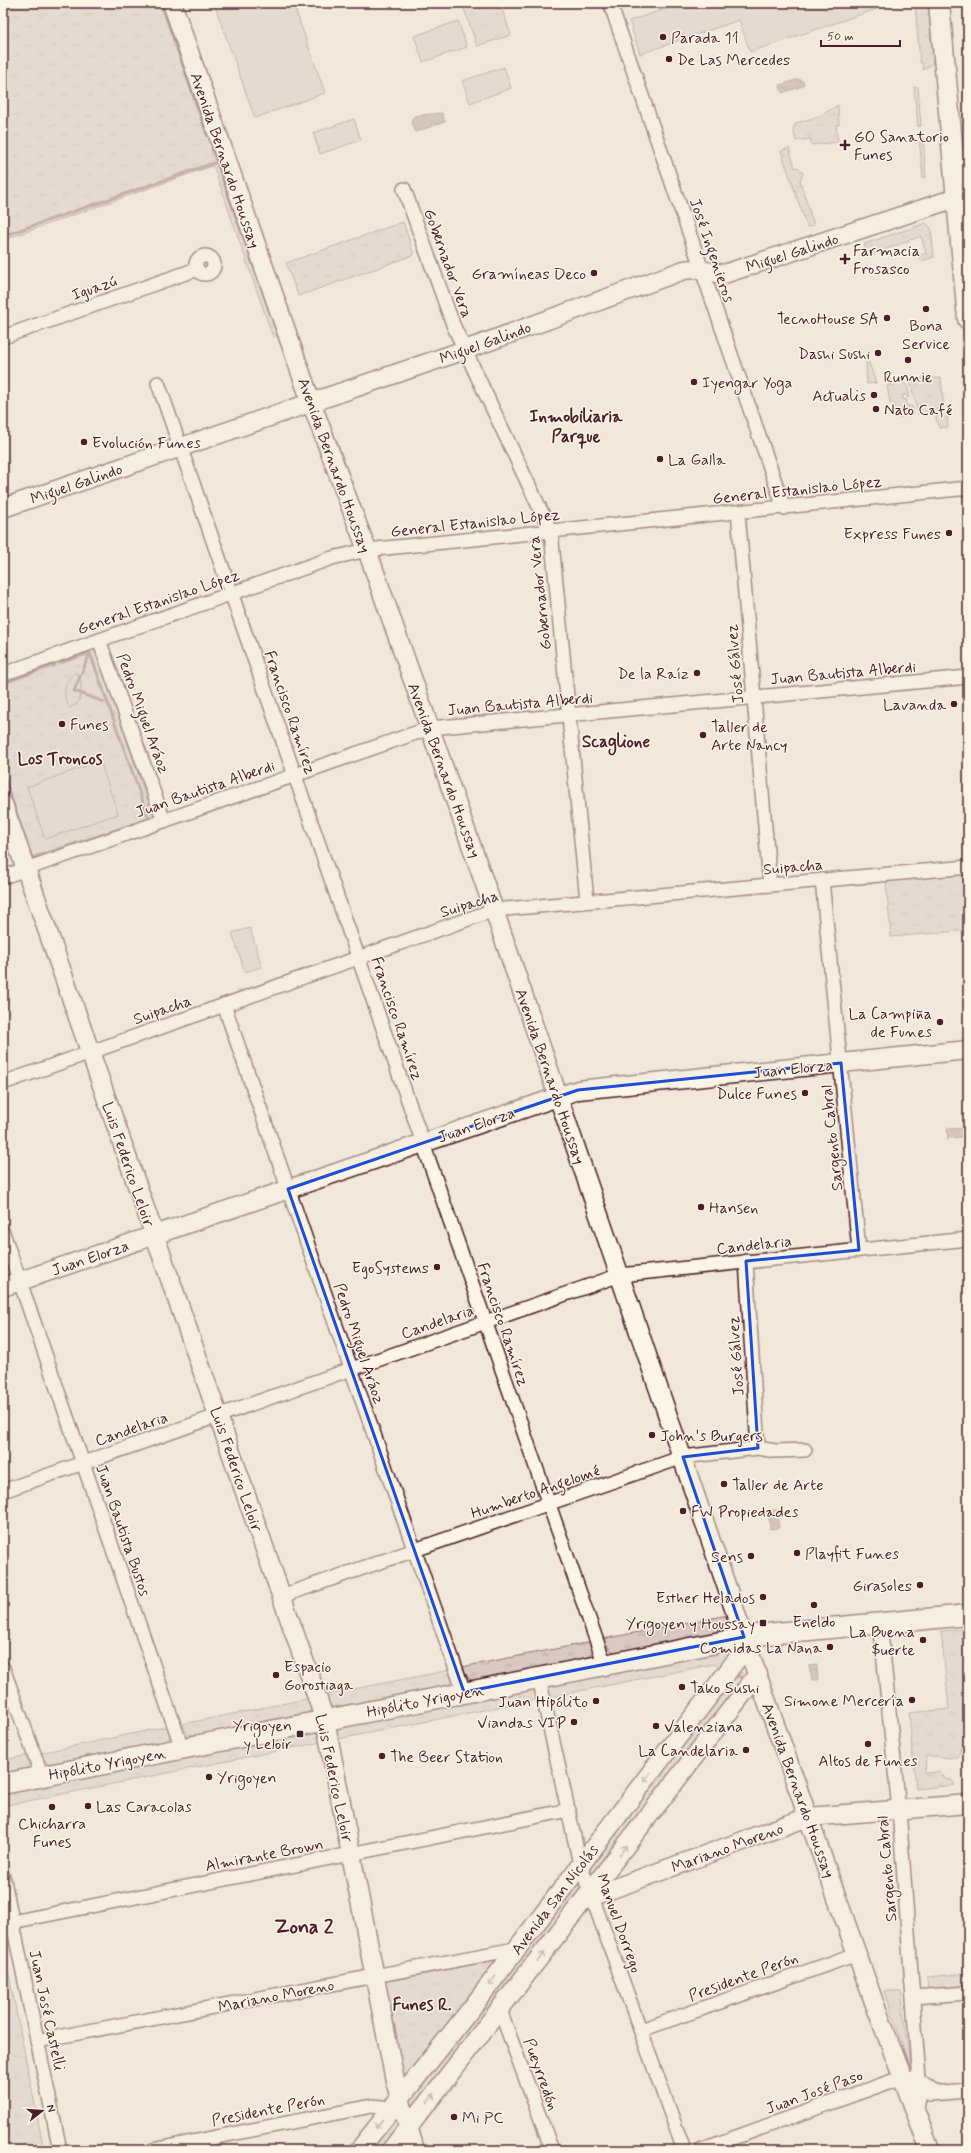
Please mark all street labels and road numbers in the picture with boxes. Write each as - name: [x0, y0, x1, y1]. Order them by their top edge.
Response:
- street label: Avenida Bernardo Houssay: [185, 70, 265, 251]
- street label: José Ingenieros: [683, 196, 739, 306]
- street label: Gobernador Vera: [418, 206, 477, 321]
- street label: Miguel Galindo: [743, 229, 842, 279]
- street label: Iguazú: [69, 271, 120, 306]
- street label: Miguel Galindo: [437, 317, 535, 371]
- street label: Avenida Bernardo Houssay: [292, 375, 375, 556]
- street label: Miguel Galindo: [28, 459, 126, 511]
- street label: General Estanislao López: [711, 471, 883, 510]
- street label: General Estanislao López: [389, 504, 561, 543]
- street label: Gobernador Vera: [524, 535, 557, 651]
- street label: General Estanislao López: [75, 565, 243, 640]
- street label: José Gálvez: [722, 623, 749, 705]
- street label: Francisco Ramírez: [259, 648, 321, 778]
- street label: Pedro Miguel Aráoz: [110, 650, 174, 777]
- street label: Juan Bautista Alberdi: [769, 657, 917, 690]
- street label: Avenida Bernardo Houssay: [402, 680, 485, 861]
- street label: Juan Bautista Alberdi: [446, 688, 594, 721]
- street label: Juan Bautista Alberdi: [133, 756, 278, 823]
- street label: Suipacha: [762, 854, 824, 881]
- street label: Suipacha: [438, 886, 501, 923]
- street label: Francisco Ramírez: [366, 954, 428, 1084]
- street label: Avenida Bernardo Houssay: [510, 986, 590, 1167]
- street label: Suipacha: [131, 991, 194, 1030]
- street label: Juan Elorza: [752, 1055, 834, 1084]
- street label: Sargento Cabral: [817, 1084, 849, 1192]
- street label: Luis Federico Leloir: [96, 1099, 159, 1230]
- street label: Juan Elorza: [435, 1102, 518, 1148]
- street label: Candelaria: [715, 1231, 793, 1260]
- street label: Juan Elorza: [49, 1235, 132, 1281]
- street label: Francisco Ramírez: [472, 1260, 534, 1390]
- street label: Pedro Miguel Aráoz: [327, 1280, 389, 1407]
- street label: Candelaria: [398, 1300, 477, 1345]
- street label: José Gálvez: [723, 1315, 750, 1396]
- street label: Luis Federico Leloir: [204, 1404, 267, 1535]
- street label: Candelaria: [92, 1407, 171, 1452]
- street label: Humberto Angelomé: [468, 1461, 603, 1525]
- street label: Juan Bautista Bustos: [90, 1462, 155, 1599]
- street label: Hipólito Yrigoyen: [365, 1680, 486, 1723]
- street label: Avenida Bernardo Houssay: [756, 1700, 839, 1881]
- street label: Luis Federico Leloir: [310, 1712, 357, 1845]
- street label: Hipólito Yrigoyen: [47, 1743, 168, 1786]
- street label: Sargento Cabral: [872, 1815, 904, 1923]
- street label: Mariano Moreno: [669, 1818, 787, 1878]
- street label: Almirante Brown: [203, 1834, 325, 1877]
- street label: Avenida San Nicolás: [507, 1840, 604, 1959]
- street label: Manuel Dorrego: [591, 1871, 646, 1976]
- street label: Juan José Castelli: [23, 1948, 70, 2073]
- street label: Presidente Perón: [686, 1948, 801, 2007]
- street label: Mariano Moreno: [216, 1975, 336, 2018]
- street label: Pueyrredón: [518, 2035, 563, 2114]
- street label: Juan José Paso: [763, 2065, 866, 2120]
- street label: Presidente Perón: [210, 2089, 327, 2132]

